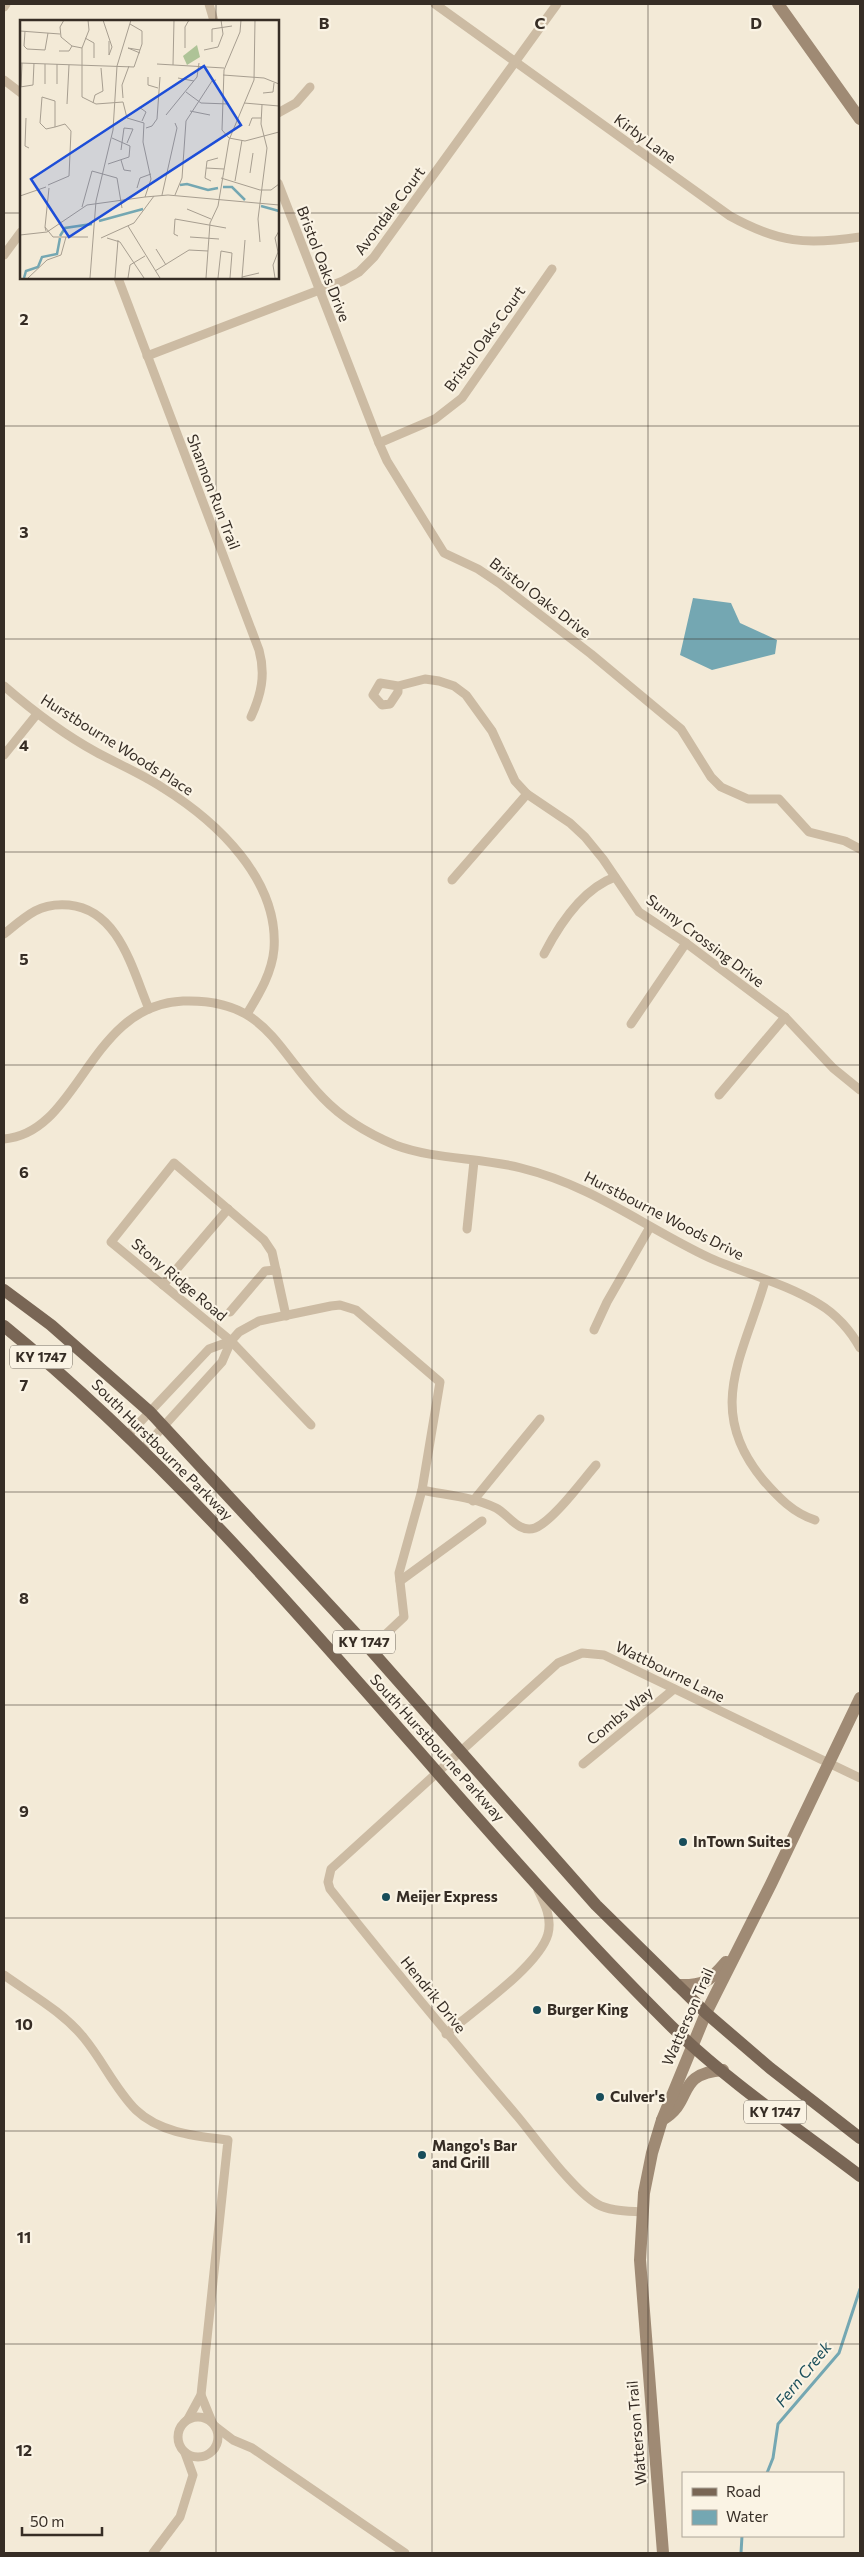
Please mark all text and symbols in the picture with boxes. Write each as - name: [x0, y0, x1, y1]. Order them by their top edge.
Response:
- text: B: [319, 13, 330, 32]
- text: C: [535, 13, 546, 32]
- text: D: [750, 13, 762, 32]
- inset map: [20, 20, 279, 279]
- street label: Kirby Lane: [611, 110, 680, 167]
- street label: Avondale Court: [350, 163, 428, 258]
- street label: Bristol Oaks Drive: [294, 203, 354, 324]
- street label: Bristol Oaks Court: [440, 282, 528, 395]
- text: 2: [19, 309, 29, 328]
- street label: Shannon Run Trail: [184, 431, 244, 552]
- text: 3: [19, 522, 29, 541]
- street label: Bristol Oaks Drive: [486, 553, 595, 641]
- street label: Hurstbourne Woods Place: [38, 690, 197, 799]
- text: 4: [19, 735, 29, 754]
- street label: Sunny Crossing Drive: [643, 890, 768, 990]
- text: 5: [19, 949, 29, 968]
- text: 6: [19, 1162, 29, 1181]
- street label: Hurstbourne Woods Drive: [582, 1167, 747, 1263]
- street label: Stony Ridge Road: [128, 1234, 231, 1324]
- road number: KY 1747: [10, 1345, 72, 1368]
- text: 7: [20, 1375, 29, 1394]
- street label: South Hurstbourne Parkway: [88, 1375, 237, 1524]
- text: 8: [19, 1588, 29, 1607]
- road number: KY 1747: [333, 1630, 395, 1654]
- street label: Wattbourne Lane: [613, 1637, 728, 1705]
- street label: South Hurstbourne Parkway: [367, 1670, 509, 1825]
- street label: Combs Way: [583, 1682, 656, 1748]
- text: 9: [19, 1801, 29, 1820]
- place label: InTown Suites: [693, 1832, 791, 1850]
- marker: InTown Suites: [677, 1836, 689, 1848]
- place label: Meijer Express: [396, 1887, 498, 1905]
- marker: Meijer Express: [380, 1891, 392, 1903]
- street label: Hendrik Drive: [397, 1952, 470, 2036]
- street label: Watterson Trail: [657, 1965, 717, 2068]
- place label: Burger King: [547, 2000, 628, 2018]
- marker: Burger King: [531, 2004, 543, 2016]
- text: 10: [15, 2014, 33, 2033]
- place label: Culver's: [610, 2087, 665, 2105]
- marker: Culver's: [594, 2091, 606, 2103]
- road number: KY 1747: [744, 2100, 806, 2124]
- place label: Mango's Bar and Grill: [432, 2136, 517, 2171]
- marker: Mango's Bar and Grill: [416, 2149, 428, 2161]
- text: 11: [17, 2227, 31, 2246]
- water label: Fern Creek: [771, 2337, 835, 2410]
- street label: Watterson Trail: [622, 2380, 650, 2486]
- text: 12: [16, 2440, 32, 2459]
- legend: [682, 2472, 844, 2537]
- text: Road: [726, 2482, 761, 2500]
- scale bar: [22, 2504, 102, 2536]
- text: Water: [726, 2507, 768, 2525]
- text: 50 m: [30, 2512, 64, 2530]

